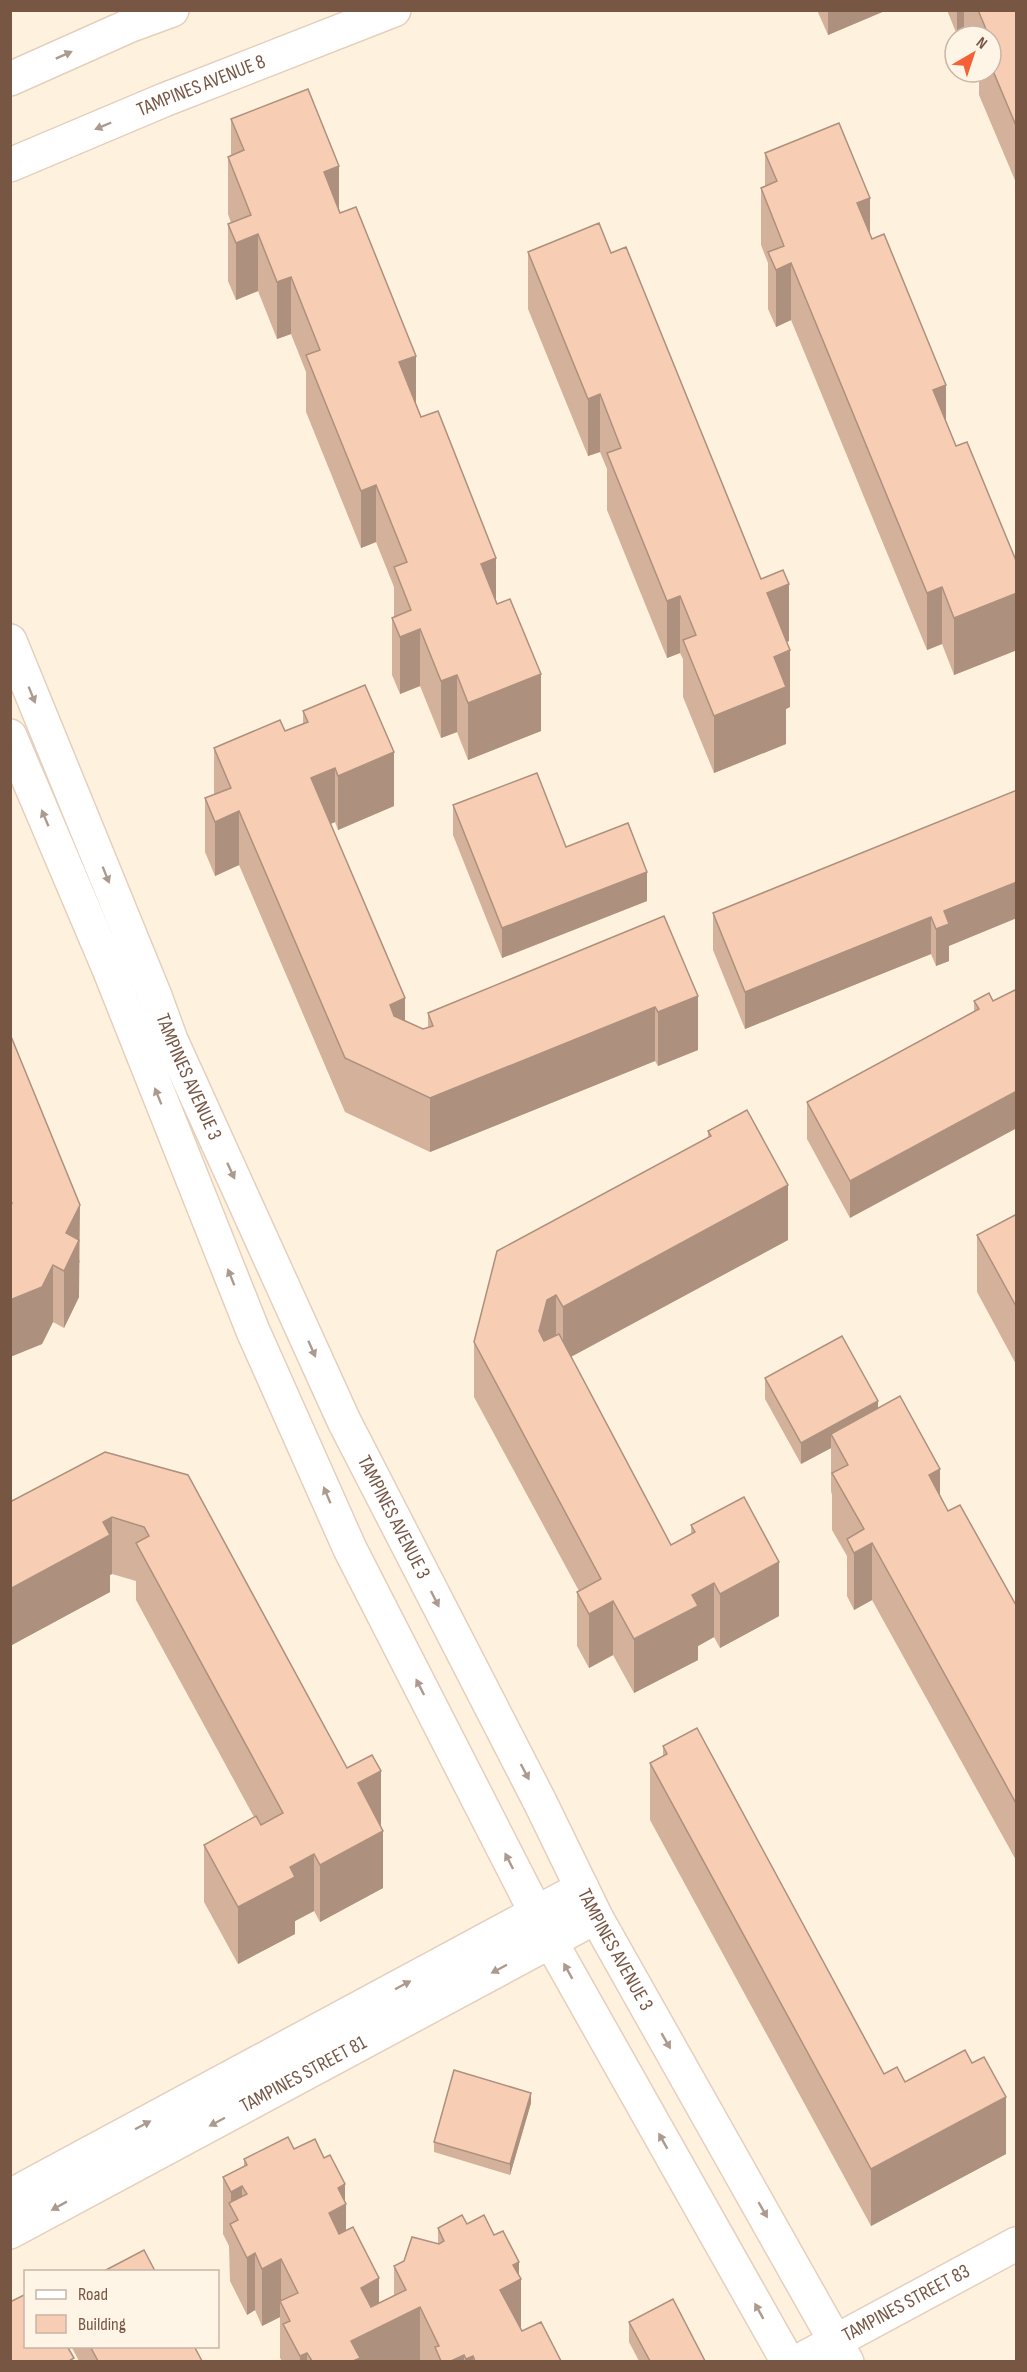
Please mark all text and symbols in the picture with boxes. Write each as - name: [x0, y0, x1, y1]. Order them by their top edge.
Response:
- north arrow: [943, 24, 1003, 84]
- text: N: [972, 33, 991, 54]
- one-way arrow: [55, 50, 73, 60]
- street label: TAMPINES AVENUE 8: [133, 50, 269, 122]
- one-way arrow: [94, 121, 112, 131]
- one-way arrow: [28, 686, 38, 704]
- one-way arrow: [41, 810, 50, 827]
- one-way arrow: [101, 867, 111, 885]
- street label: TAMPINES AVENUE 3: [150, 1010, 227, 1144]
- one-way arrow: [153, 1086, 163, 1104]
- one-way arrow: [227, 1162, 237, 1180]
- one-way arrow: [226, 1267, 236, 1285]
- one-way arrow: [307, 1340, 317, 1358]
- street label: TAMPINES AVENUE 3: [352, 1451, 435, 1583]
- one-way arrow: [322, 1486, 332, 1504]
- one-way arrow: [430, 1591, 440, 1608]
- one-way arrow: [415, 1678, 425, 1695]
- one-way arrow: [519, 1763, 529, 1781]
- one-way arrow: [504, 1852, 513, 1869]
- street label: TAMPINES AVENUE 3: [572, 1885, 658, 2015]
- one-way arrow: [562, 1963, 573, 1979]
- one-way arrow: [491, 1964, 508, 1974]
- one-way arrow: [395, 1980, 412, 1990]
- street label: TAMPINES STREET 81: [236, 2031, 371, 2118]
- one-way arrow: [661, 2033, 672, 2049]
- one-way arrow: [208, 2117, 225, 2127]
- one-way arrow: [135, 2120, 152, 2130]
- one-way arrow: [658, 2133, 669, 2149]
- one-way arrow: [50, 2201, 67, 2211]
- one-way arrow: [757, 2202, 767, 2219]
- street label: TAMPINES STREET 83: [838, 2259, 974, 2347]
- legend: [24, 2270, 219, 2348]
- text: Road: [78, 2284, 108, 2305]
- one-way arrow: [754, 2302, 764, 2319]
- text: Building: [78, 2314, 126, 2335]

